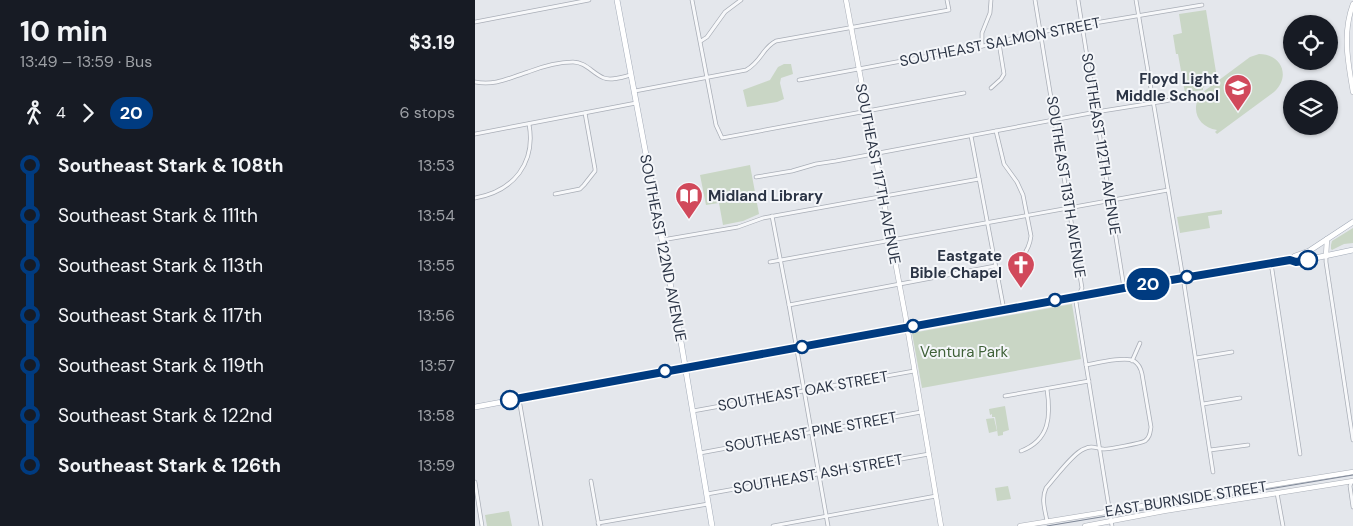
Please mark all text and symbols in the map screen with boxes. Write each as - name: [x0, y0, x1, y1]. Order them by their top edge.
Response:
- text: 10 min: [20, 13, 108, 50]
- street label: SOUTHEAST SALMON STREET: [898, 13, 1102, 71]
- map controls: [1283, 15, 1338, 135]
- button: locate: [1283, 15, 1338, 70]
- text: $3.19: [409, 30, 455, 55]
- text: 13:49 – 13:59 · Bus: [20, 51, 152, 72]
- street label: SOUTHEAST 112TH AVENUE: [1077, 52, 1125, 236]
- place label: Floyd Light Middle School: [1116, 69, 1219, 106]
- school or university icon: Floyd Light Middle School: [1223, 73, 1253, 112]
- button: layers: [1283, 80, 1338, 135]
- street label: SOUTHEAST 117TH AVENUE: [851, 82, 905, 266]
- street label: SOUTHEAST 113TH AVENUE: [1042, 95, 1090, 279]
- icon: walk: [20, 99, 48, 127]
- icon: forward: [74, 99, 102, 127]
- text: 20: [120, 101, 143, 125]
- text: 4: [56, 102, 66, 123]
- text: 6 stops: [399, 102, 455, 123]
- text: Southeast Stark & 108th: [58, 153, 283, 178]
- street label: SOUTHEAST 122ND AVENUE: [635, 153, 691, 343]
- text: 13:53: [418, 155, 455, 176]
- library icon: Midland Library: [674, 181, 704, 220]
- place label: Midland Library: [708, 186, 823, 206]
- text: Southeast Stark & 111th: [58, 203, 258, 228]
- text: 13:54: [418, 205, 455, 226]
- place label: Eastgate Bible Chapel: [910, 246, 1002, 283]
- church icon: Eastgate Bible Chapel: [1006, 250, 1036, 289]
- unlabelled marker: [1298, 250, 1318, 270]
- text: Southeast Stark & 113th: [58, 253, 263, 278]
- text: 13:55: [418, 255, 455, 276]
- line badge: 20: [1125, 268, 1171, 300]
- unlabelled marker: [1180, 270, 1194, 284]
- text: 20: [1137, 272, 1159, 296]
- unlabelled marker: [1048, 293, 1062, 307]
- text: Southeast Stark & 117th: [58, 303, 262, 328]
- text: 13:56: [418, 305, 455, 326]
- unlabelled marker: [906, 319, 920, 333]
- unlabelled marker: [795, 340, 809, 354]
- park label: Ventura Park: [920, 342, 1008, 362]
- text: Southeast Stark & 119th: [58, 353, 264, 378]
- text: 13:57: [419, 355, 455, 376]
- unlabelled marker: [658, 364, 672, 378]
- street label: SOUTHEAST OAK STREET: [716, 366, 890, 416]
- unlabelled marker: [500, 390, 520, 410]
- text: Southeast Stark & 122nd: [58, 403, 272, 428]
- text: 13:58: [418, 405, 455, 426]
- street label: SOUTHEAST PINE STREET: [723, 407, 899, 457]
- street label: SOUTHEAST ASH STREET: [732, 449, 904, 499]
- text: Southeast Stark & 126th: [58, 453, 281, 478]
- text: 13:59: [418, 455, 455, 476]
- street label: EAST BURNSIDE STREET: [1104, 476, 1268, 522]

